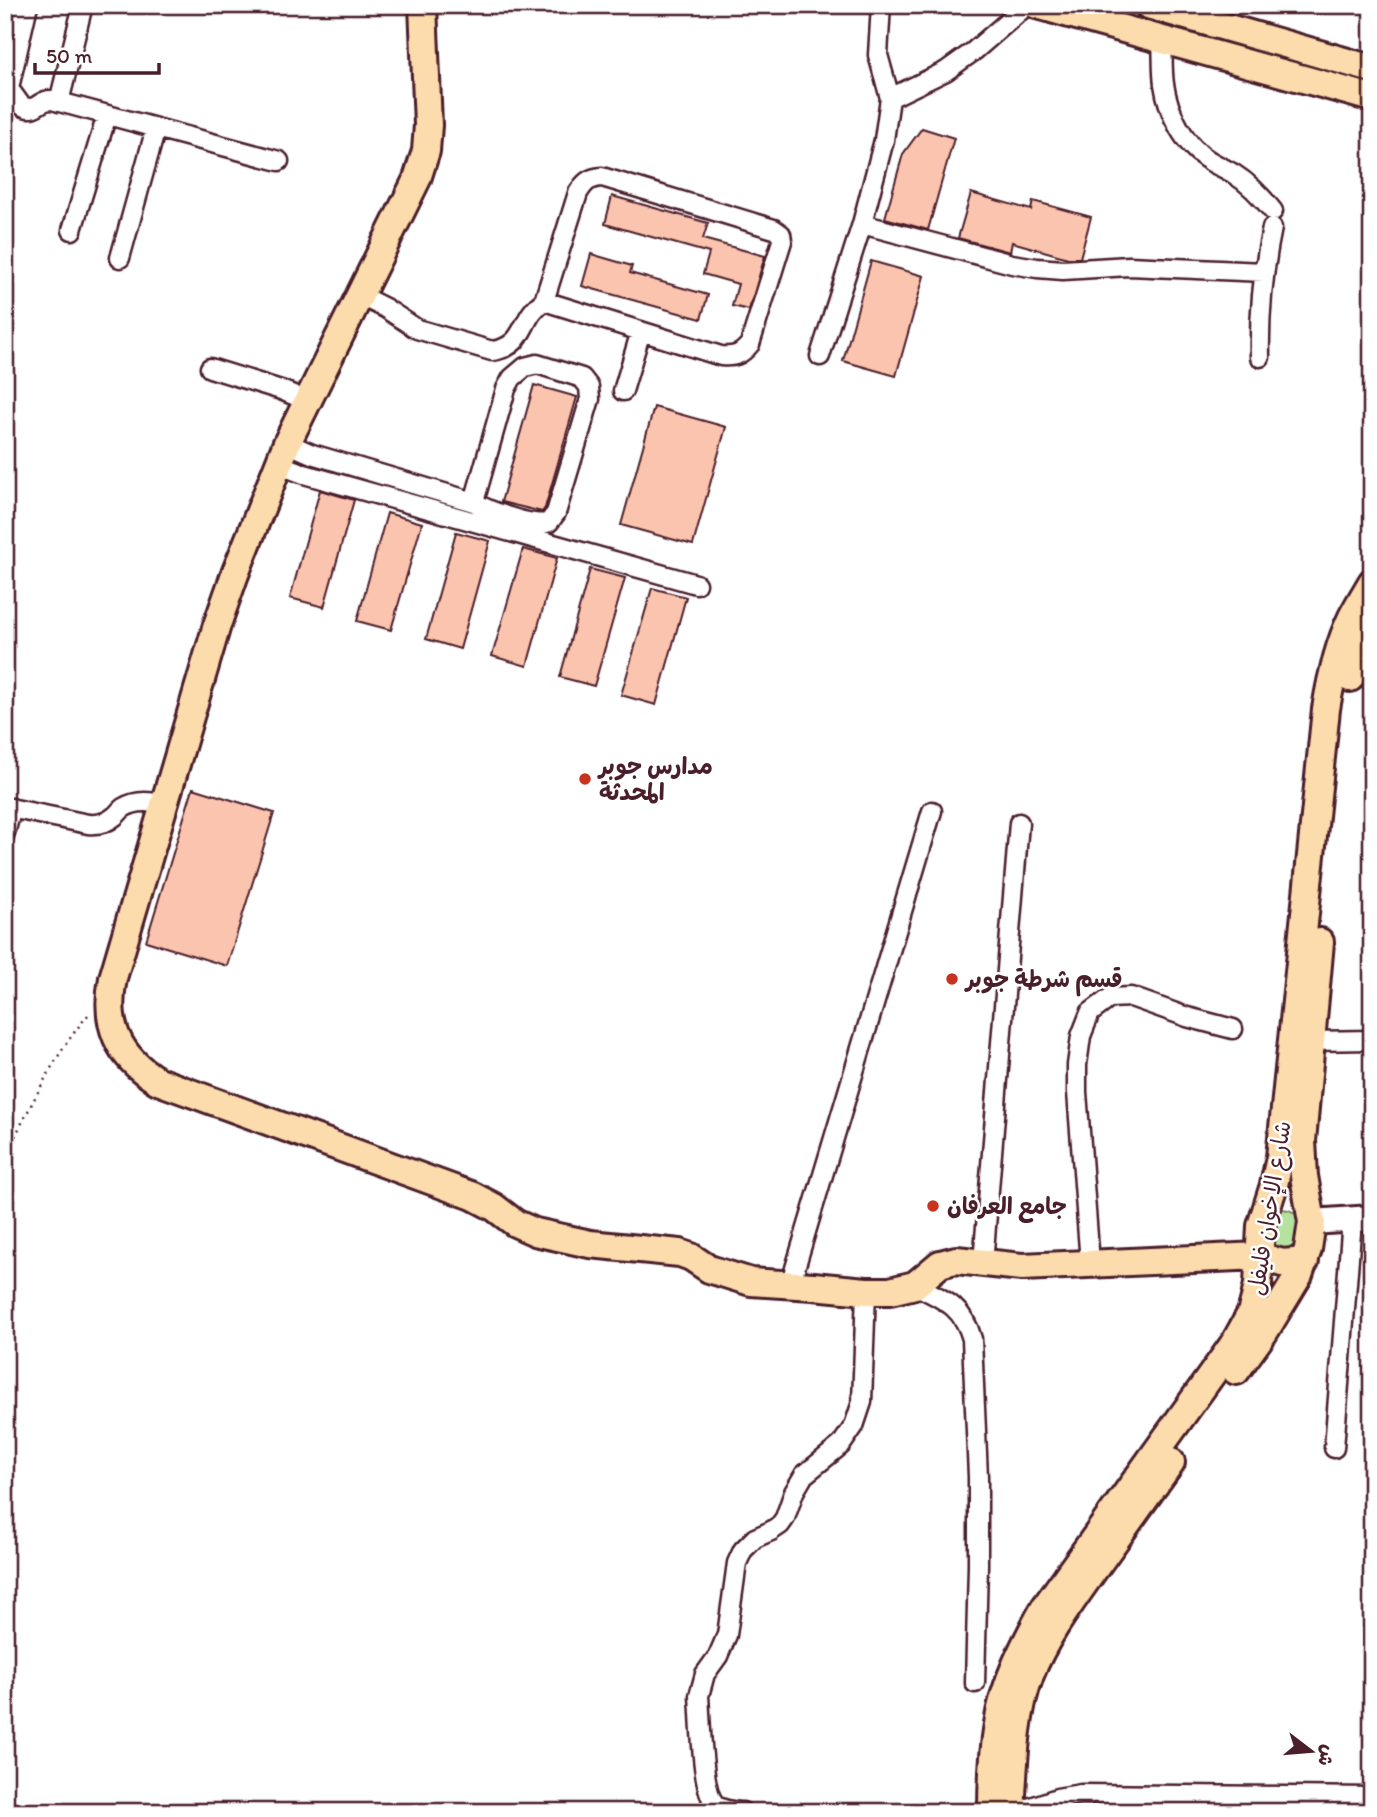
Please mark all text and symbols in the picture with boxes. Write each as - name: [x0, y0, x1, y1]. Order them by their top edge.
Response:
- scale bar: [35, 32, 159, 76]
- text: 50 m: [46, 43, 93, 68]
- place label: مدارس جوبر المحدثة: [597, 752, 713, 806]
- marker: مدارس جوبر المحدثة: [577, 771, 593, 787]
- place label: قسم شرطة جوبر: [964, 965, 1123, 997]
- marker: قسم شرطة جوبر: [944, 971, 960, 987]
- street label: شارع الإخوان فليفل: [1241, 1119, 1299, 1298]
- place label: جامع العرفان: [947, 1192, 1067, 1223]
- marker: جامع العرفان: [925, 1198, 941, 1214]
- north arrow: [1276, 1716, 1346, 1786]
- text: ش: [1313, 1742, 1341, 1769]

